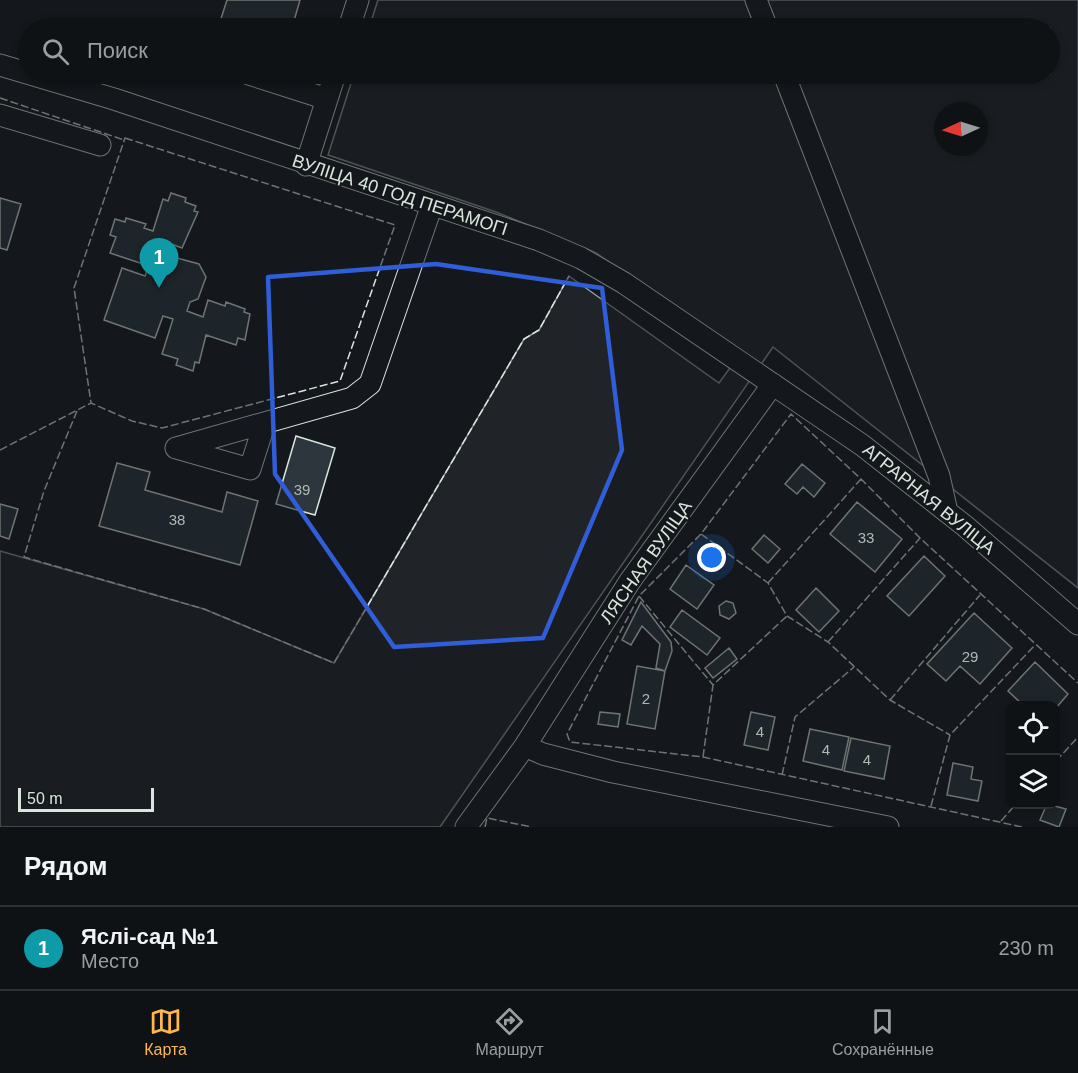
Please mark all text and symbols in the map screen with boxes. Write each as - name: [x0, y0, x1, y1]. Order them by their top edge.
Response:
- search box: [18, 18, 1060, 84]
- icon: search: [39, 35, 72, 68]
- text: Поиск: [87, 38, 148, 63]
- north arrow: [934, 102, 988, 156]
- street label: ВУЛІЦА 40 ГОД ПЕРАМОГІ: [290, 151, 510, 239]
- pin: 1: [140, 238, 178, 288]
- street label: АГРАРНАЯ ВУЛІЦА: [859, 440, 999, 558]
- house number: 39: [294, 481, 310, 498]
- street label: ЛЯСНАЯ ВУЛІЦА: [596, 497, 696, 627]
- house number: 38: [169, 511, 185, 528]
- house number: 33: [858, 529, 874, 546]
- your location: [697, 543, 726, 572]
- house number: 29: [962, 648, 978, 665]
- house number: 2: [642, 690, 650, 707]
- map controls: [1006, 701, 1060, 809]
- button: locate: [1006, 701, 1060, 755]
- house number: 4: [756, 723, 764, 740]
- house number: 4: [822, 741, 830, 758]
- house number: 4: [863, 751, 871, 768]
- button: layers: [1006, 755, 1060, 809]
- scale bar: [18, 785, 154, 812]
- text: 50 m: [27, 790, 63, 807]
- text: Рядом: [24, 851, 107, 881]
- text: Яслі-сад №1: [81, 924, 218, 949]
- text: 1: [38, 937, 49, 959]
- text: 230 m: [998, 937, 1054, 959]
- text: Место: [81, 950, 139, 972]
- tab: Карта: [144, 1005, 187, 1059]
- tab: Маршрут: [475, 1005, 544, 1059]
- tab: Сохранённые: [832, 1005, 934, 1059]

